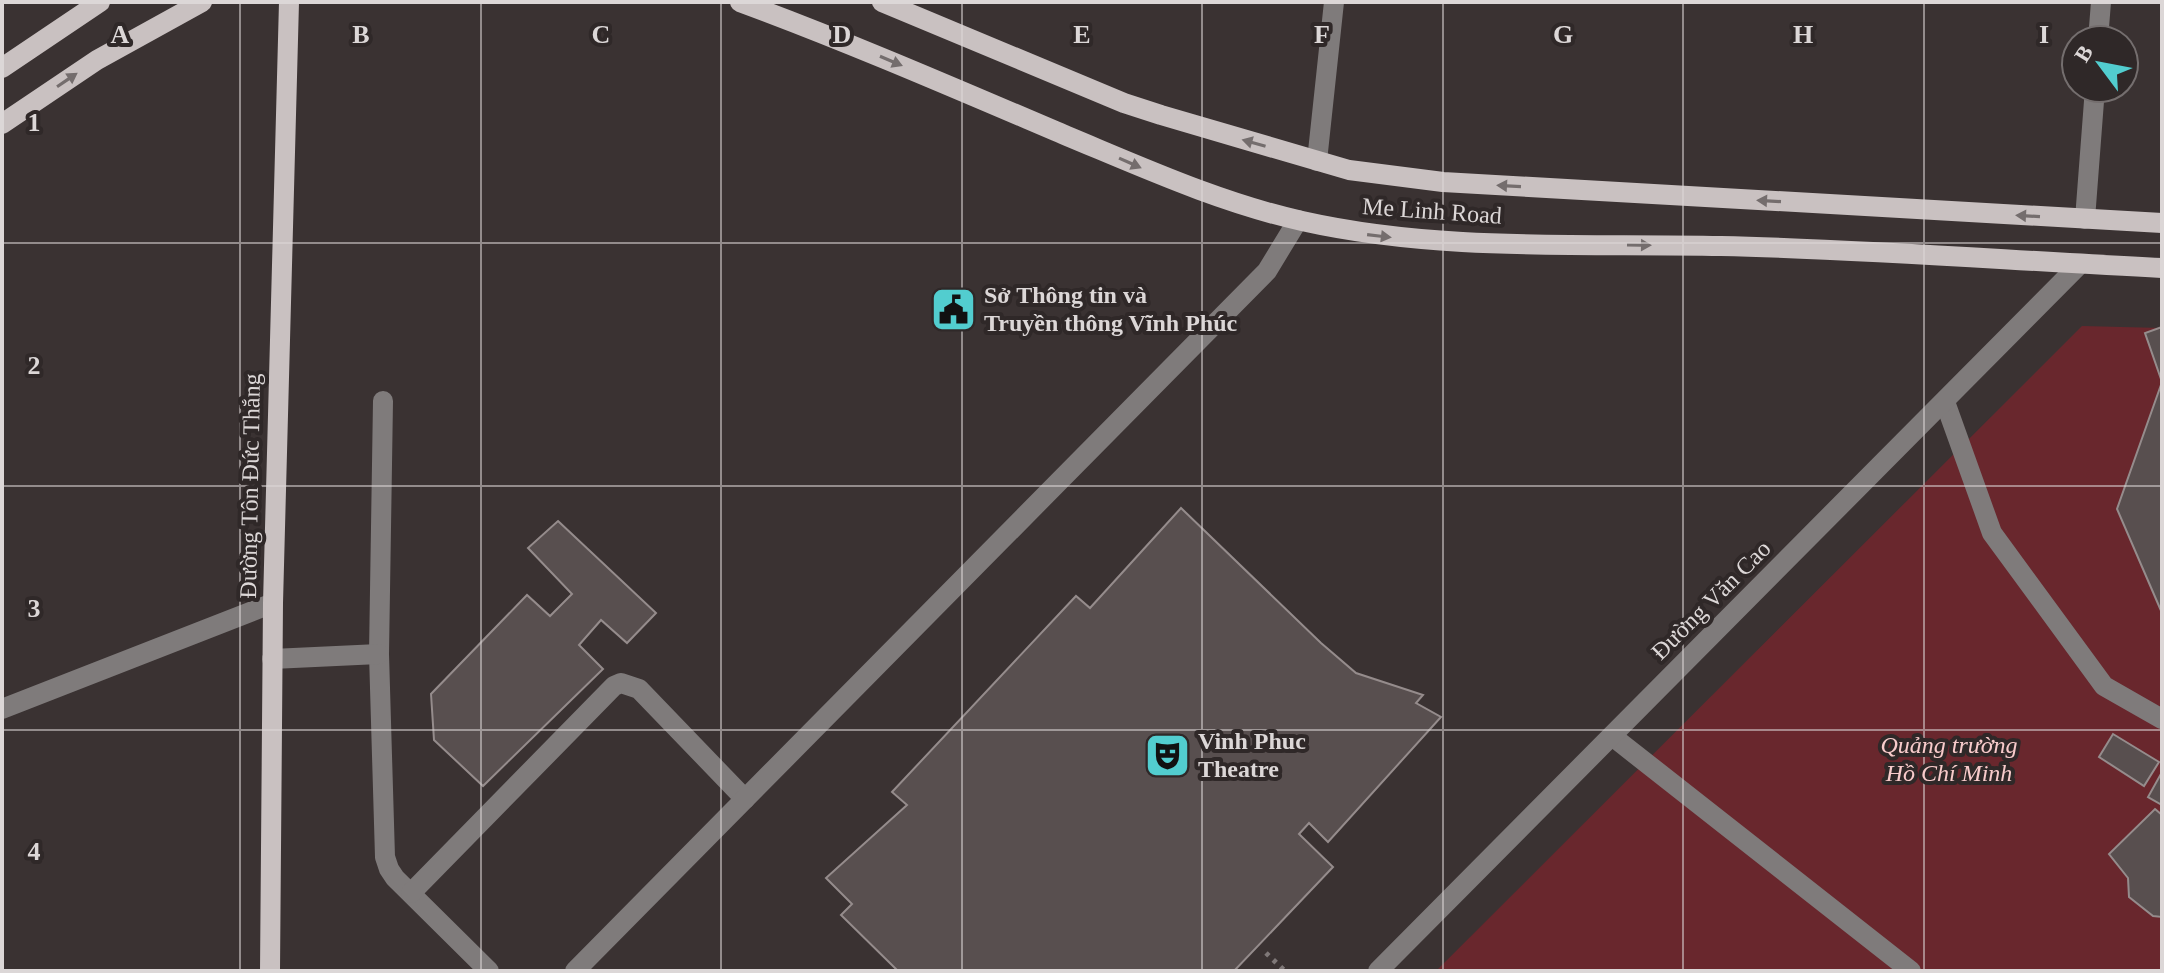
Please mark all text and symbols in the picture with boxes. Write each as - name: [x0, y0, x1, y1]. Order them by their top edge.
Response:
- text: A: [111, 20, 130, 49]
- text: B: [352, 20, 370, 49]
- text: C: [592, 20, 610, 49]
- text: D: [833, 20, 851, 49]
- text: E: [1073, 20, 1091, 49]
- text: F: [1314, 20, 1330, 49]
- text: G: [1553, 20, 1573, 49]
- text: H: [1793, 20, 1813, 49]
- text: I: [2039, 20, 2049, 49]
- north arrow: [2060, 24, 2140, 104]
- text: B: [2069, 41, 2098, 67]
- one-way arrow: [879, 55, 903, 68]
- one-way arrow: [56, 73, 77, 88]
- text: 1: [28, 108, 41, 137]
- one-way arrow: [1241, 136, 1265, 149]
- one-way arrow: [1118, 156, 1142, 169]
- one-way arrow: [1496, 179, 1521, 192]
- street label: Me Linh Road: [1361, 193, 1503, 229]
- one-way arrow: [1756, 194, 1781, 207]
- one-way arrow: [2015, 209, 2040, 222]
- one-way arrow: [1367, 230, 1392, 243]
- one-way arrow: [1627, 238, 1652, 251]
- place label: Sở Thông tin và Truyền thông Vĩnh Phúc: [984, 282, 1238, 336]
- public building icon: Sở Thông tin và Truyền thông Vĩnh Phúc: [929, 285, 977, 333]
- text: 2: [28, 351, 41, 380]
- street label: Đường Tôn Đức Thắng: [235, 373, 265, 599]
- street label: Đường Văn Cao: [1646, 535, 1776, 665]
- text: 3: [28, 594, 41, 623]
- place label: Vinh Phuc Theatre: [1198, 728, 1306, 782]
- theatre icon: Vinh Phuc Theatre: [1143, 731, 1191, 779]
- park label: Quảng trường Hồ Chí Minh: [1880, 732, 2018, 786]
- text: 4: [28, 837, 41, 866]

